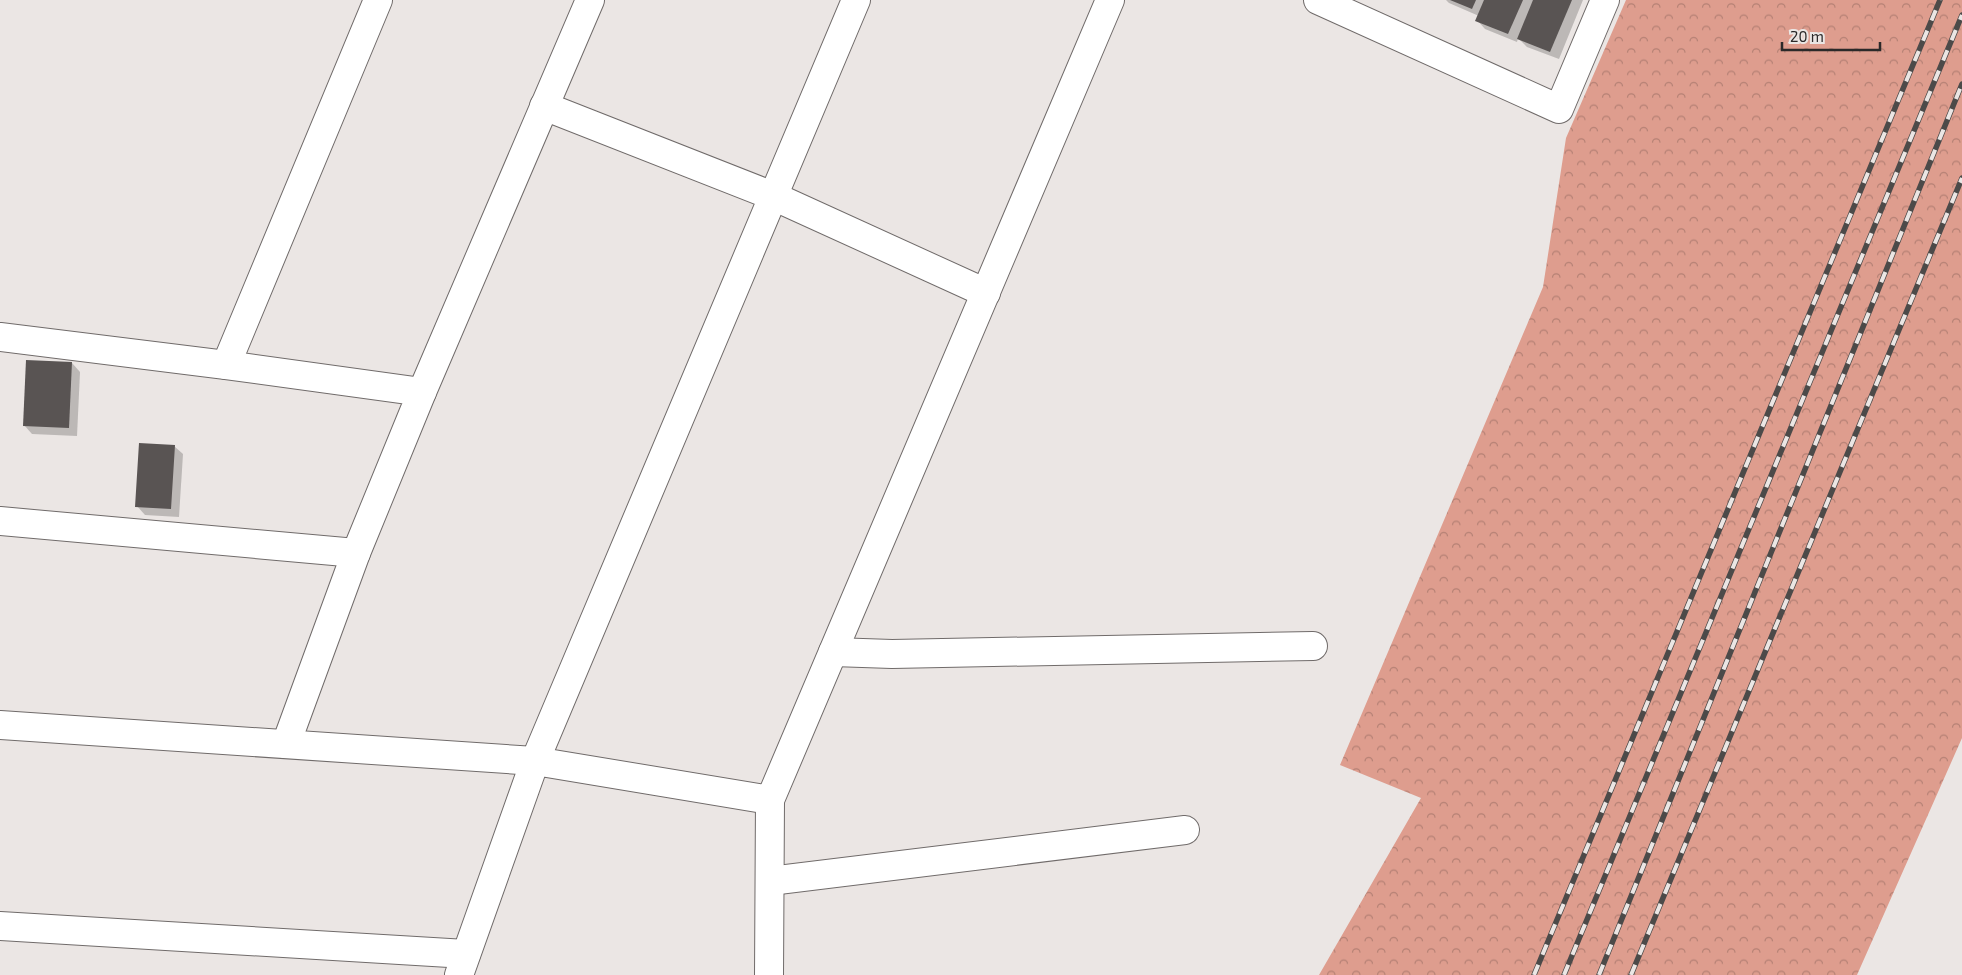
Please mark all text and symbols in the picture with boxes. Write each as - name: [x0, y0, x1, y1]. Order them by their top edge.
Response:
- scale bar: [1782, 20, 1880, 52]
- text: 20 m: [1790, 27, 1824, 45]

